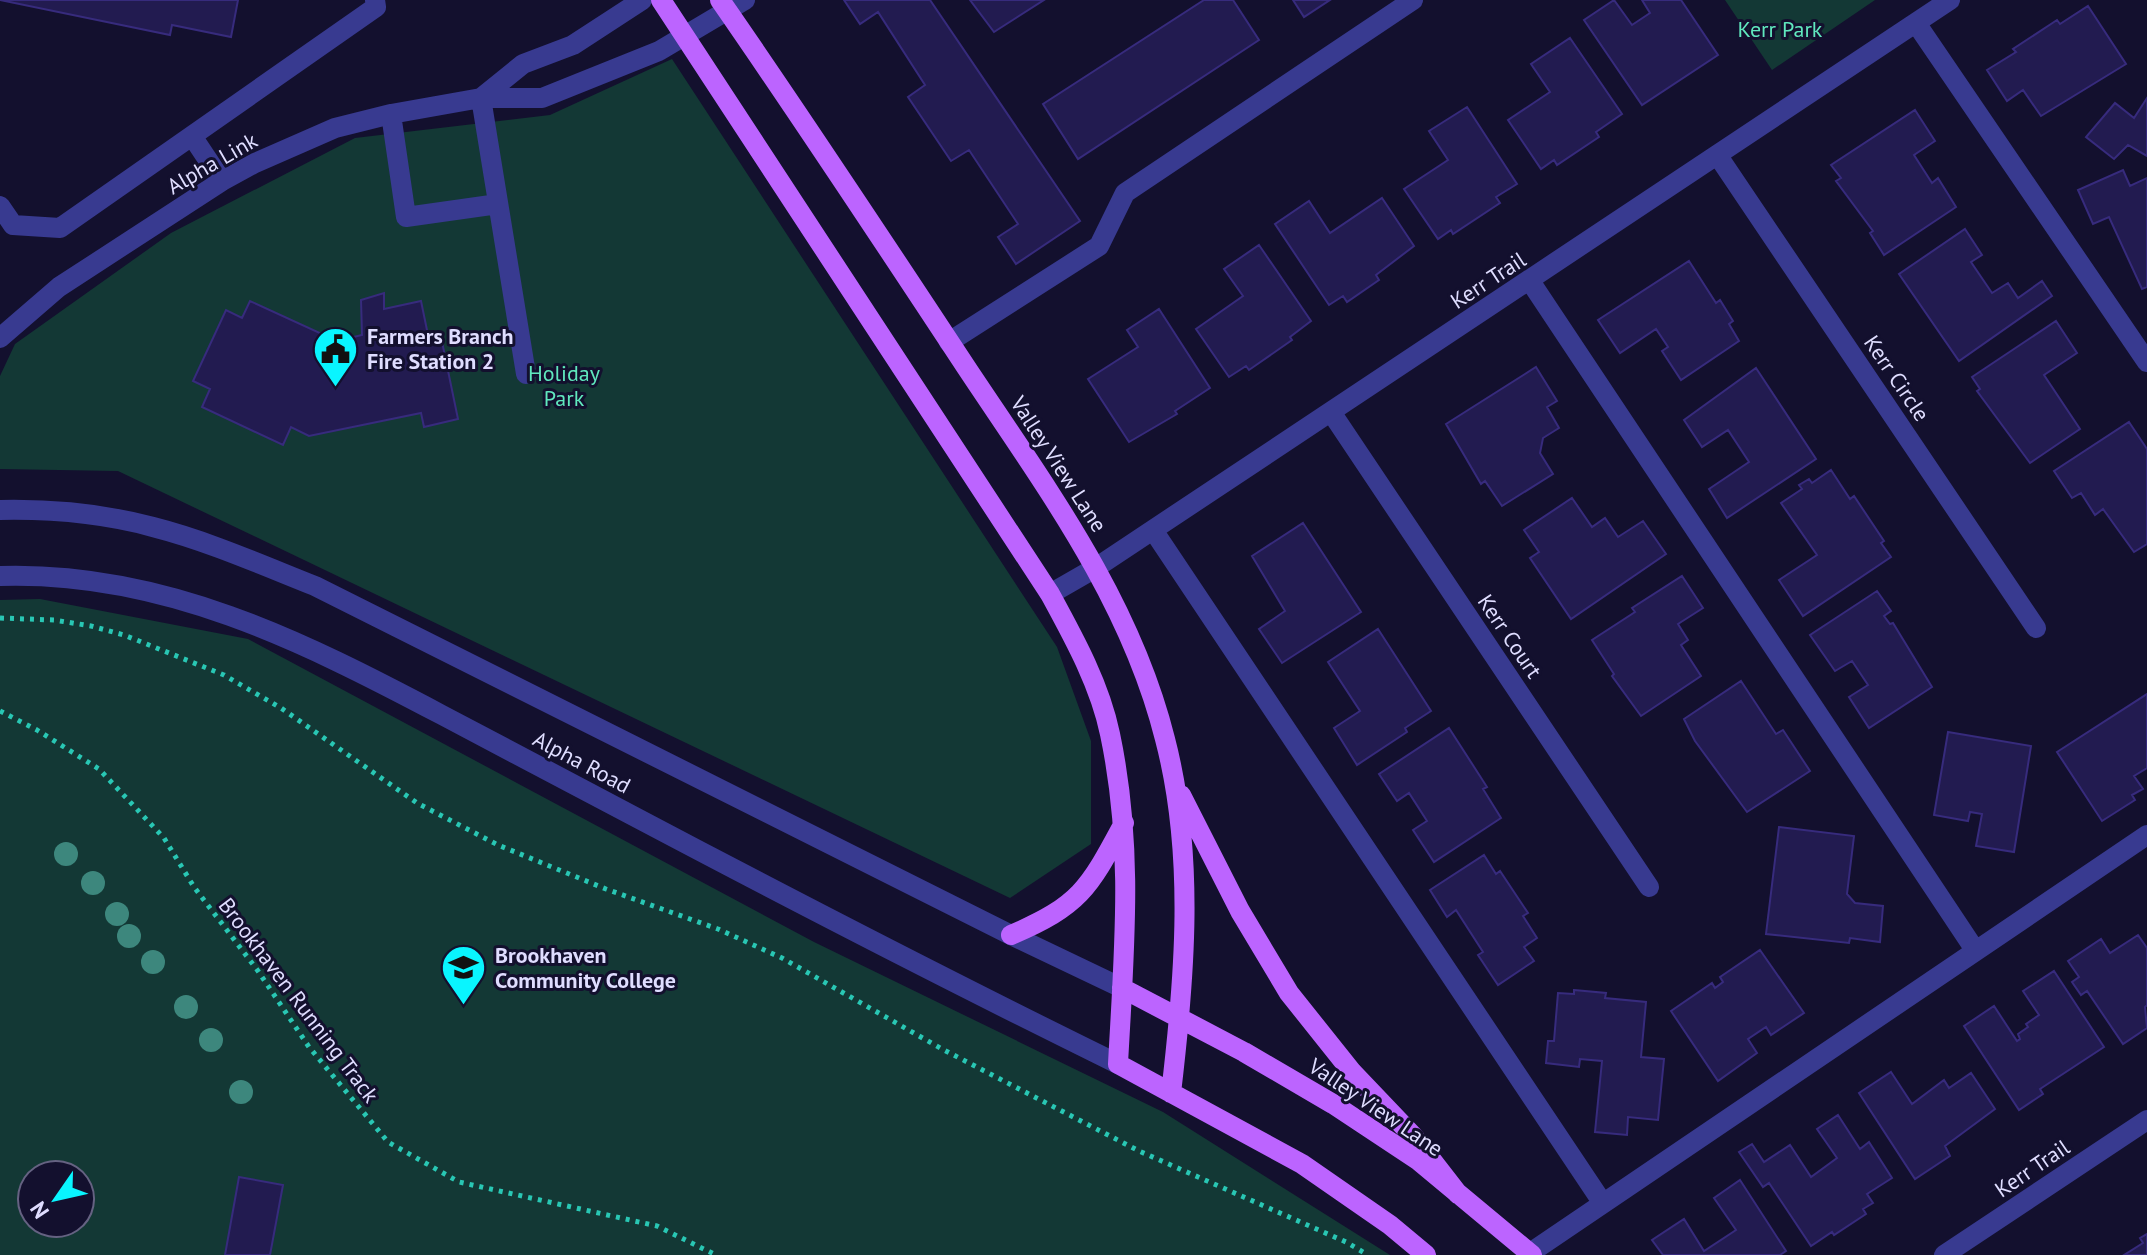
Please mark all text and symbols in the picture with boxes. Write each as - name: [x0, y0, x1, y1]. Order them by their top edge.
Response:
- park label: Kerr Park: [1738, 15, 1823, 43]
- street label: Alpha Link: [162, 126, 263, 200]
- street label: Kerr Trail: [1445, 245, 1531, 315]
- place label: Farmers Branch Fire Station 2: [367, 322, 513, 375]
- public building icon: Farmers Branch Fire Station 2: [312, 325, 360, 388]
- street label: Kerr Circle: [1858, 330, 1936, 426]
- park label: Holiday Park: [528, 359, 601, 412]
- street label: Valley View Lane: [1004, 390, 1113, 537]
- street label: Kerr Court: [1472, 589, 1549, 684]
- street label: Alpha Road: [528, 725, 636, 799]
- street label: Brookhaven Running Track: [213, 892, 385, 1108]
- place label: Brookhaven Community College: [495, 941, 676, 994]
- school or university icon: Brookhaven Community College: [440, 944, 488, 1007]
- street label: Valley View Lane: [1303, 1051, 1449, 1162]
- street label: Kerr Trail: [1989, 1133, 2075, 1203]
- north arrow: [16, 1159, 96, 1239]
- text: N: [24, 1196, 55, 1224]

